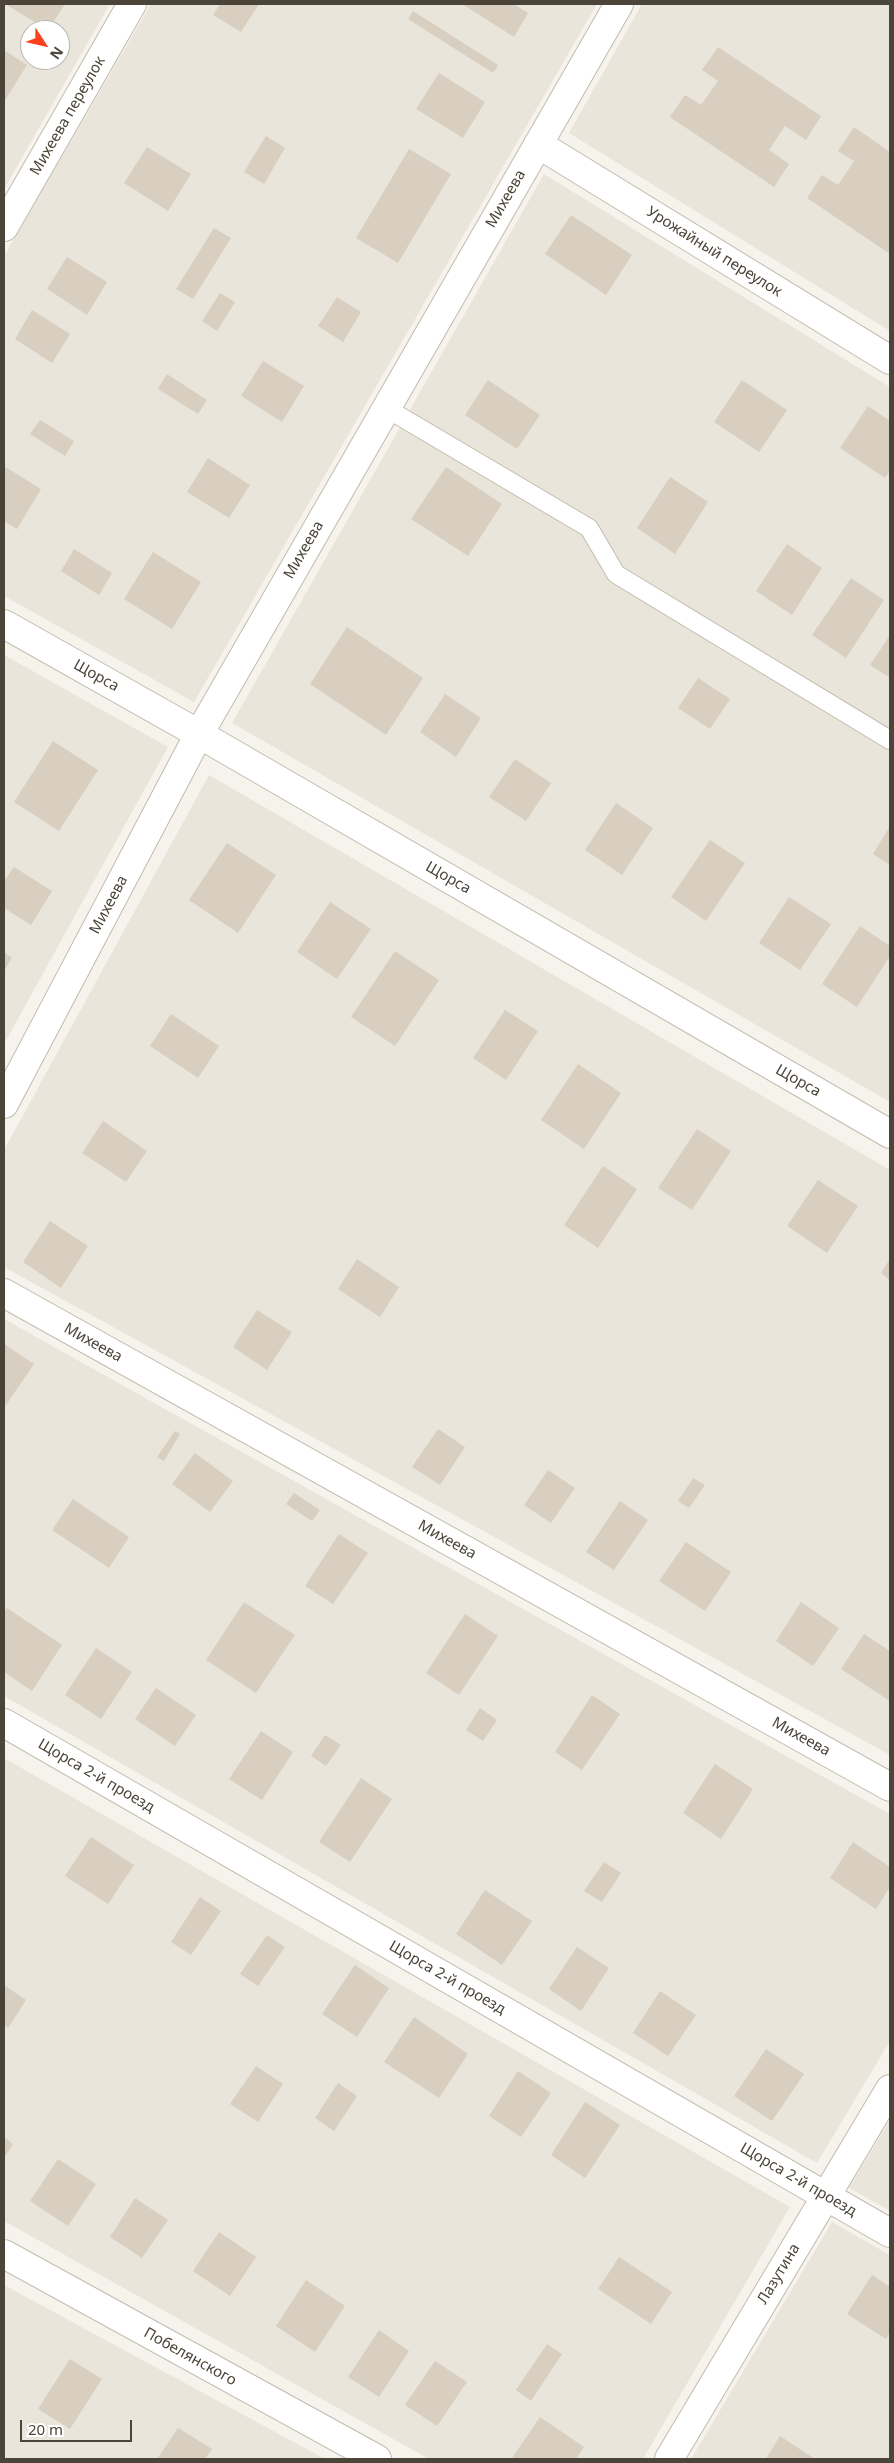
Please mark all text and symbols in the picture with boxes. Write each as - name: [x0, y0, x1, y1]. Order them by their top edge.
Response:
- north arrow: [20, 20, 70, 70]
- text: N: [46, 43, 68, 63]
- street label: Михеева переулок: [27, 53, 109, 179]
- street label: Михеева: [482, 167, 530, 231]
- street label: Урожайный переулок: [643, 203, 785, 301]
- street label: Михеева: [280, 518, 328, 582]
- street label: Щорса: [70, 656, 122, 696]
- street label: Щорса: [422, 858, 474, 898]
- street label: Михеева: [86, 873, 132, 937]
- street label: Щорса: [772, 1061, 824, 1101]
- street label: Михеева: [61, 1320, 125, 1366]
- street label: Михеева: [415, 1517, 479, 1563]
- street label: Михеева: [769, 1714, 833, 1760]
- street label: Щорса 2-й проезд: [35, 1735, 157, 1817]
- street label: Щорса 2-й проезд: [386, 1937, 508, 2019]
- street label: Щорса 2-й проезд: [737, 2139, 859, 2221]
- street label: Лазутина: [754, 2240, 804, 2308]
- street label: Побелянского: [141, 2324, 239, 2390]
- scale bar: [22, 2410, 135, 2442]
- text: 20 m: [28, 2419, 63, 2439]

